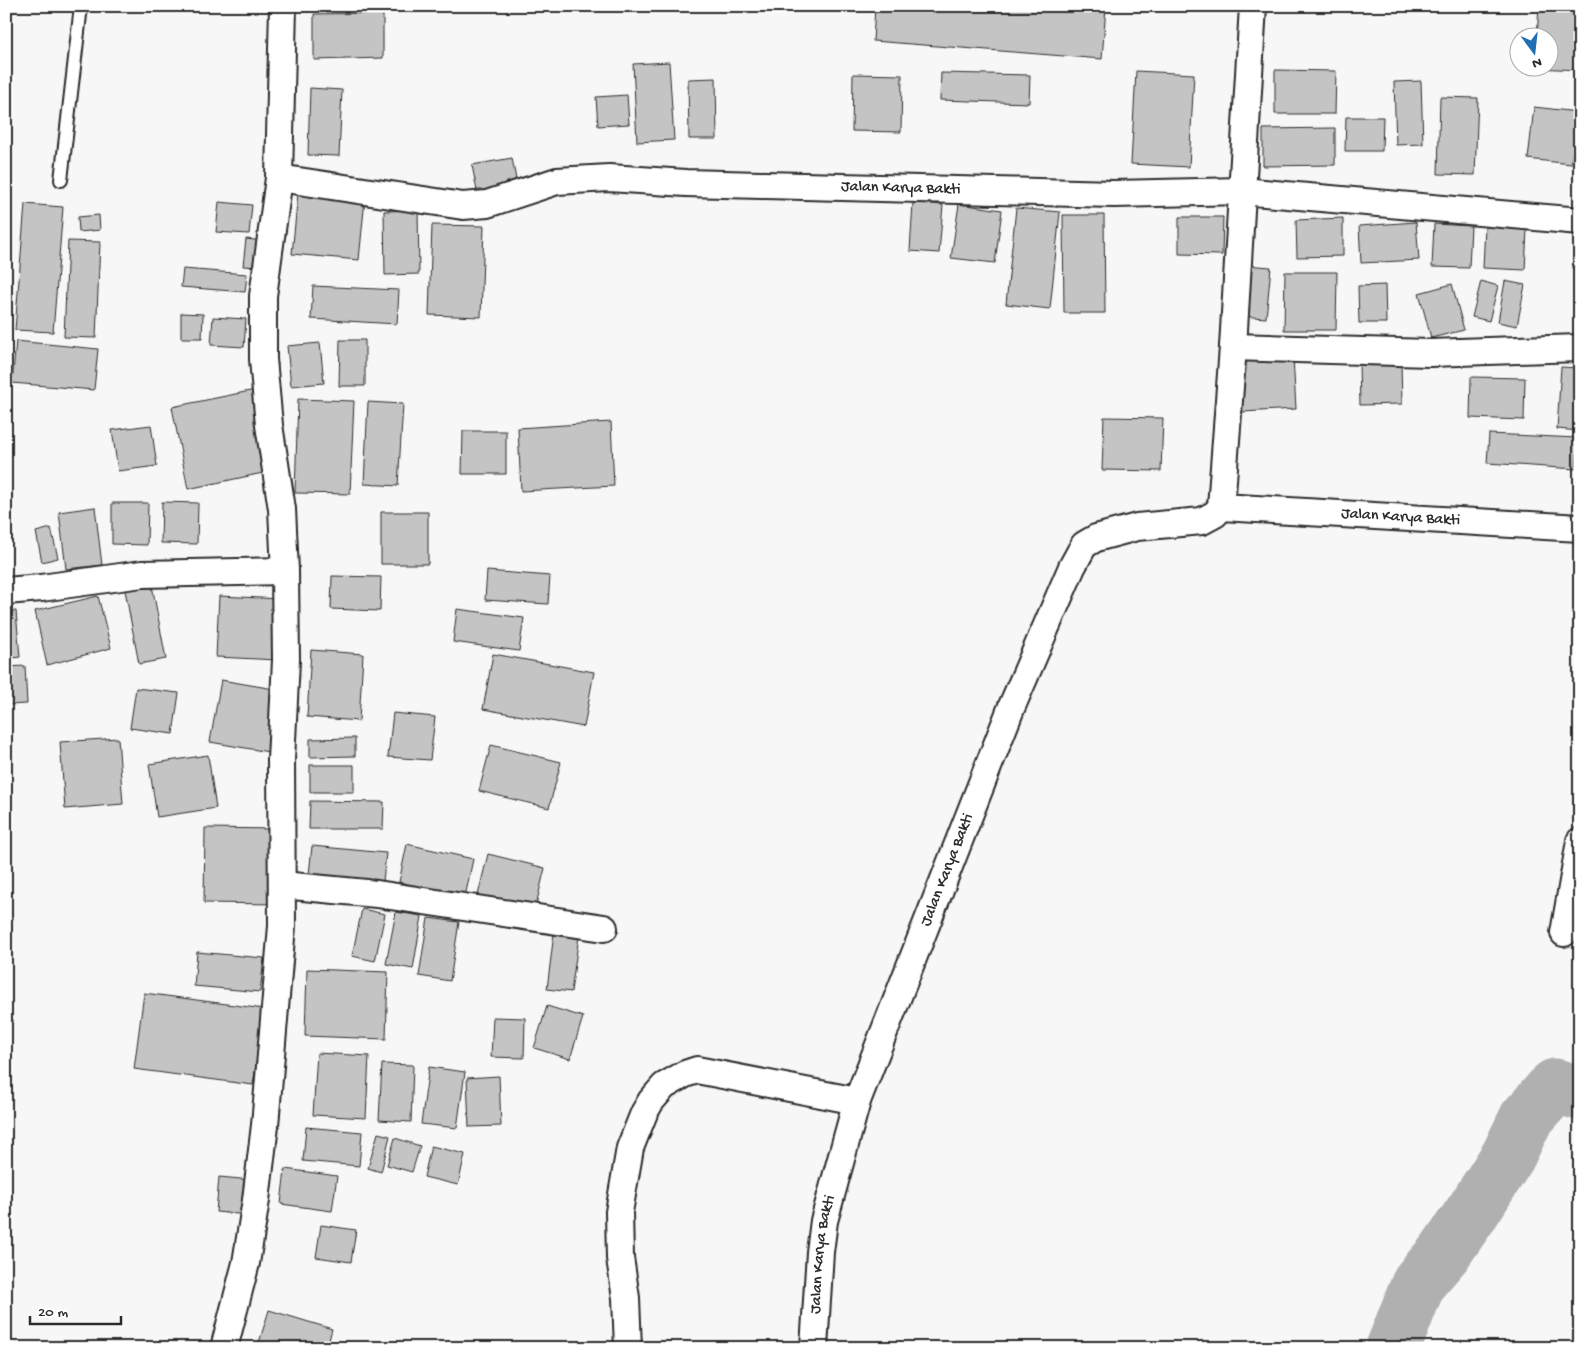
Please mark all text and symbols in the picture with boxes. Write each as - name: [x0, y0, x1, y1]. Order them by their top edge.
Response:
- north arrow: [1508, 28, 1558, 78]
- text: N: [1530, 53, 1543, 72]
- street label: Jalan Karya Bakti: [841, 177, 961, 200]
- street label: Jalan Karya Bakti: [1341, 505, 1461, 530]
- street label: Jalan Karya Bakti: [917, 811, 978, 929]
- street label: Jalan Karya Bakti: [807, 1193, 840, 1314]
- scale bar: [30, 1294, 121, 1326]
- text: 20 m: [38, 1304, 68, 1322]

